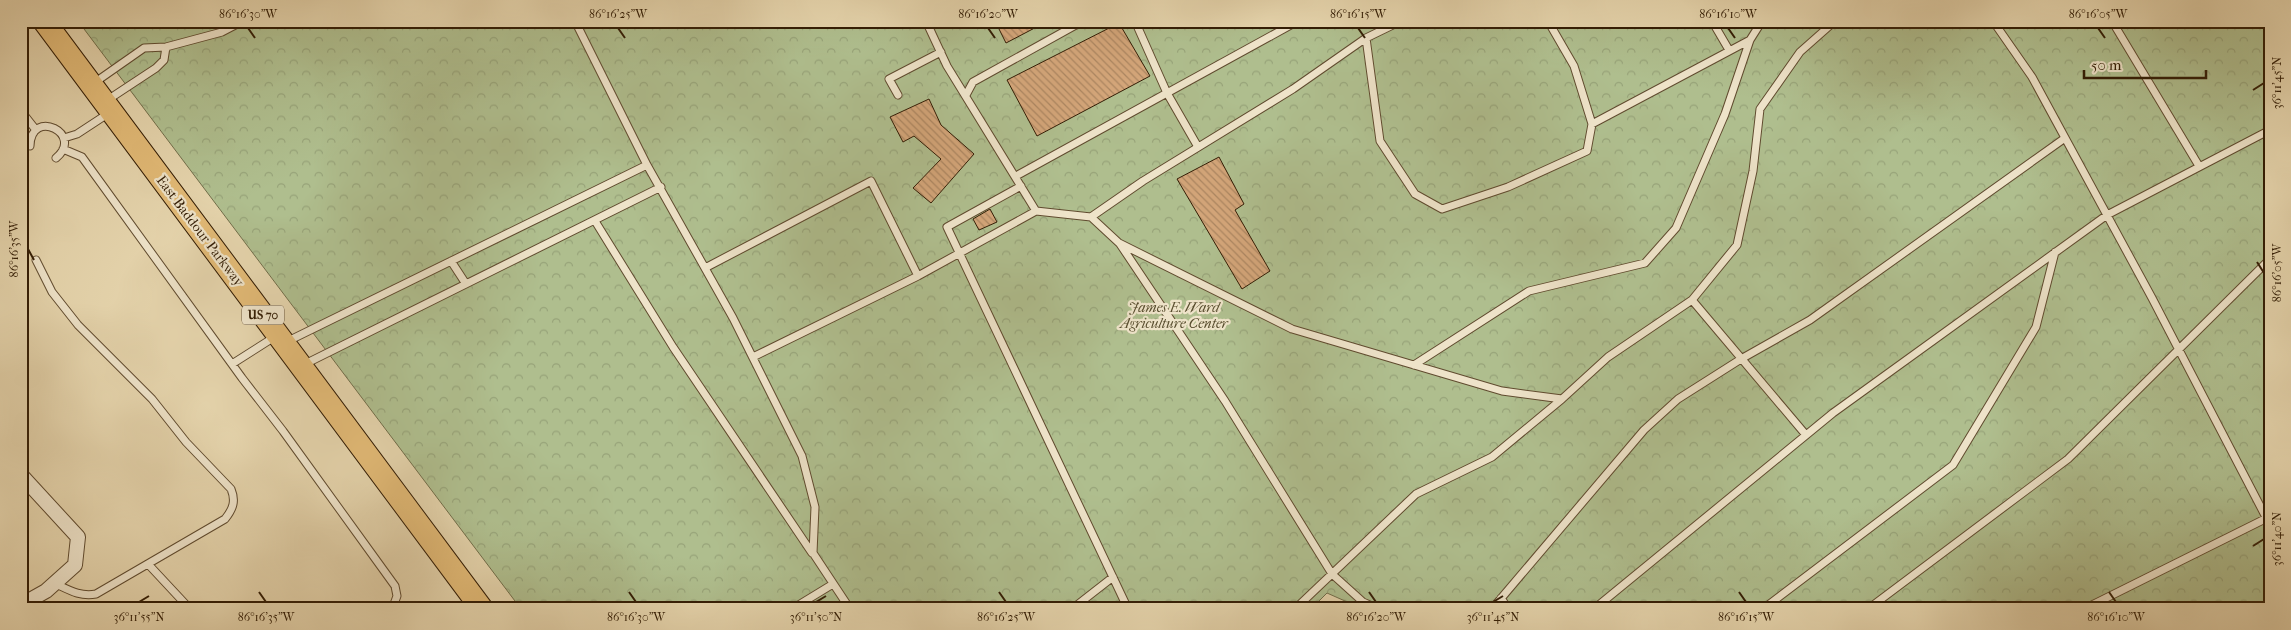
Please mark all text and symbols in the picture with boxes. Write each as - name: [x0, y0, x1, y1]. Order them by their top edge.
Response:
- text: 86°16'30"W: [219, 7, 278, 21]
- text: 86°16'25"W: [589, 7, 648, 21]
- text: 86°16'20"W: [958, 7, 1019, 21]
- text: 86°16'15"W: [1330, 7, 1387, 21]
- text: 86°16'10"W: [1699, 7, 1758, 21]
- text: 86°16'05"W: [2069, 7, 2128, 21]
- scale bar: [2084, 48, 2206, 80]
- text: 50 m: [2091, 56, 2122, 74]
- text: 36°11'45"N: [2270, 57, 2284, 109]
- street label: East Baddour Parkway: [153, 172, 248, 290]
- text: 86°16'35"W: [7, 219, 21, 277]
- text: 86°16'05"W: [2270, 243, 2284, 302]
- park label: James E. Ward Agriculture Center: [1118, 299, 1230, 332]
- road number: US 70: [242, 306, 284, 324]
- text: 36°11'40"N: [2270, 512, 2284, 566]
- text: 36°11'55"N: [113, 610, 165, 624]
- text: 86°16'35"W: [238, 610, 296, 624]
- text: 86°16'30"W: [607, 610, 666, 624]
- text: 36°11'50"N: [790, 610, 842, 624]
- text: 86°16'25"W: [977, 610, 1036, 624]
- text: 86°16'20"W: [1346, 610, 1407, 624]
- text: 36°11'45"N: [1467, 610, 1519, 624]
- text: 86°16'15"W: [1718, 610, 1775, 624]
- text: 86°16'10"W: [2087, 610, 2146, 624]

